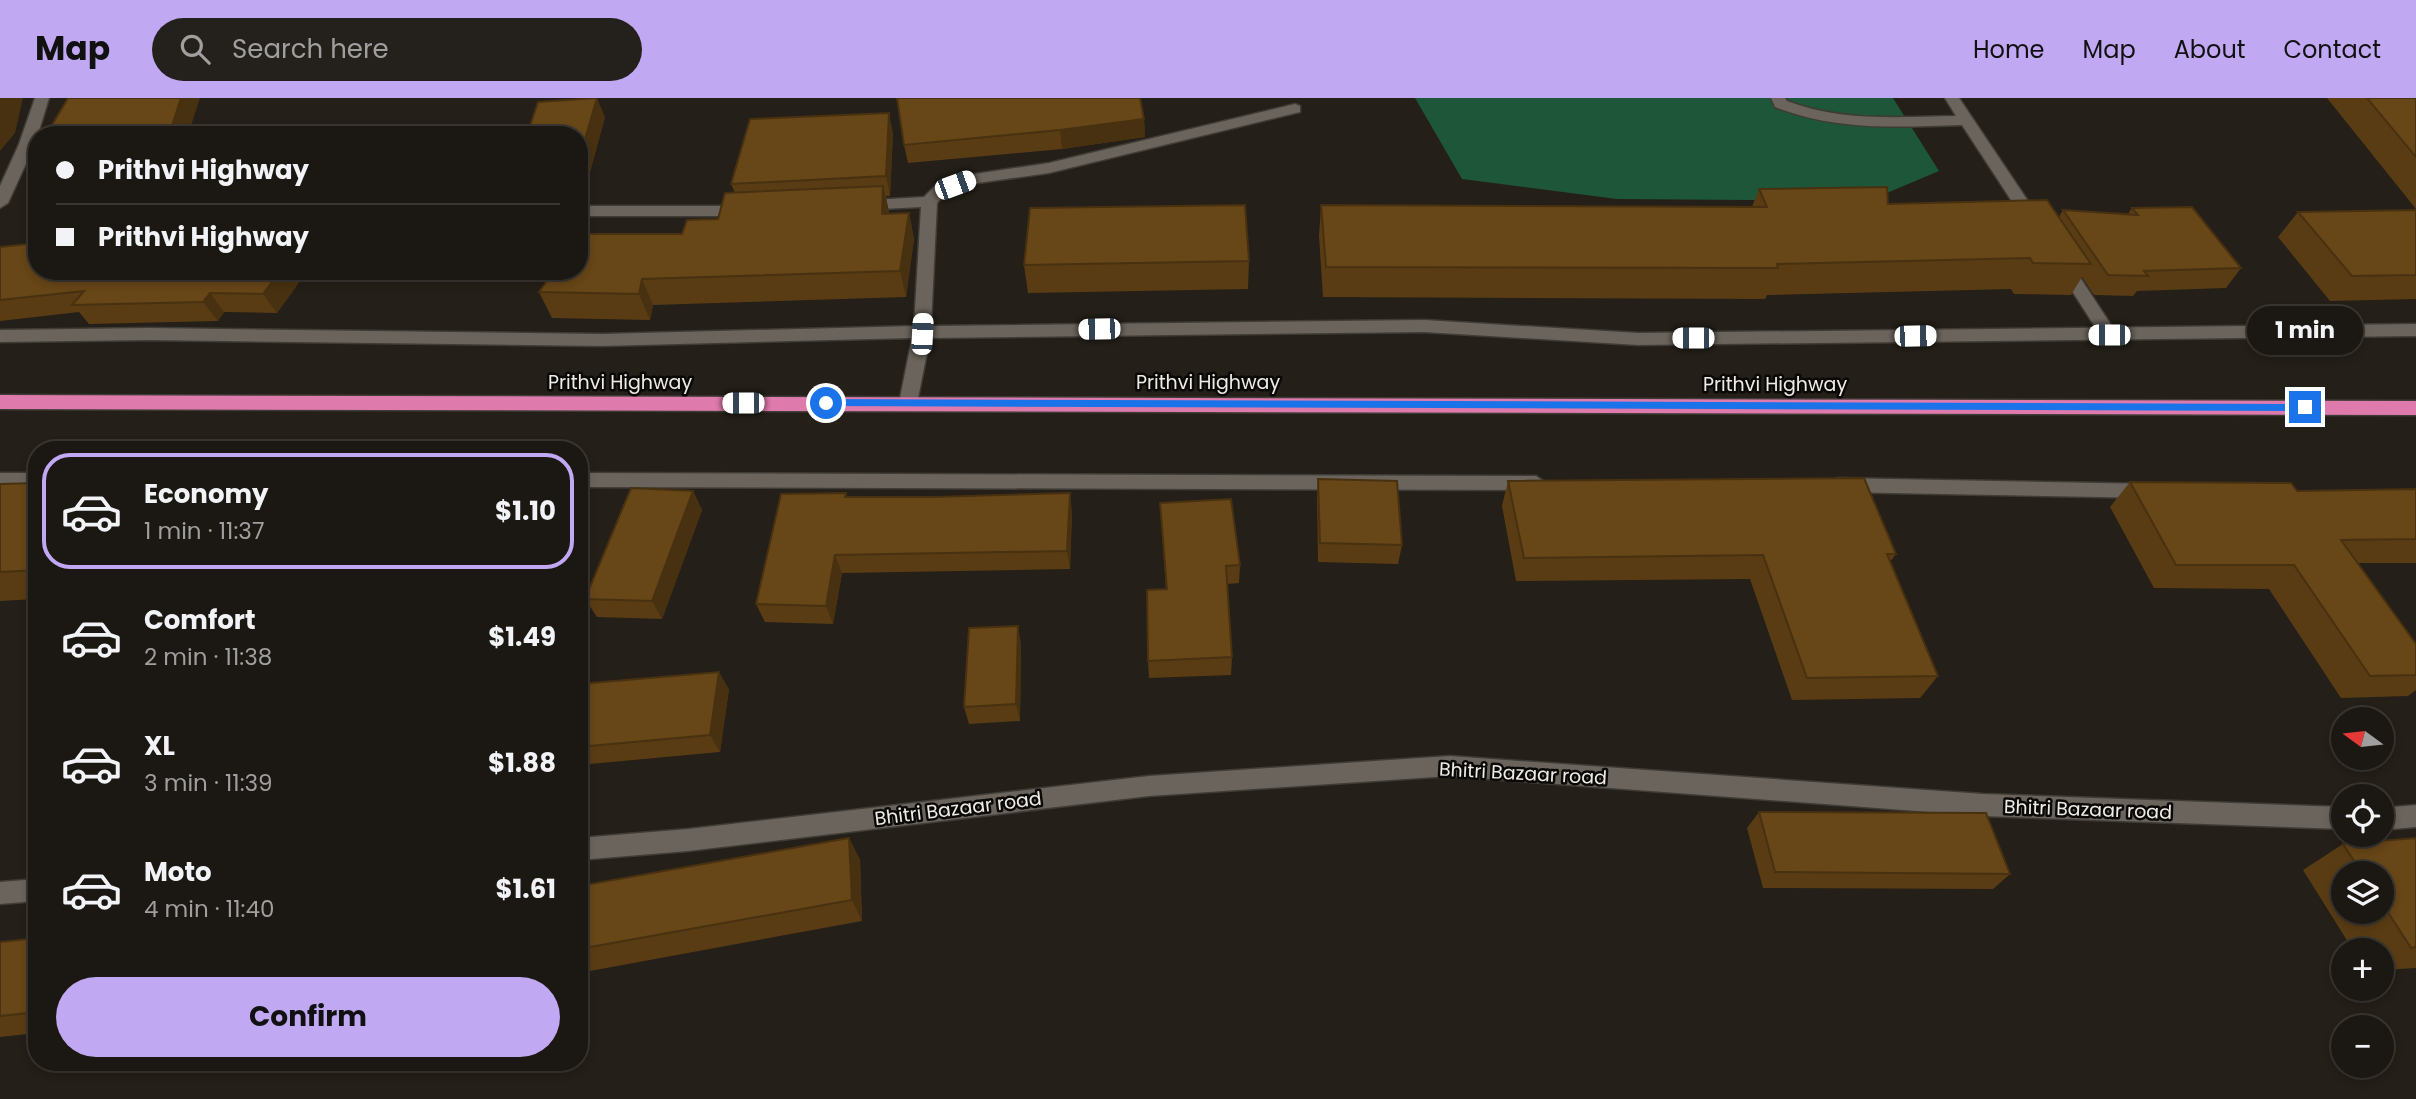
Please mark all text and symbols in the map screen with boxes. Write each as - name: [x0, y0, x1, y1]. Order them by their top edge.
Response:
- search box: [152, 18, 642, 81]
- text: Map: [35, 25, 110, 72]
- icon: search: [176, 30, 214, 68]
- text: Search here: [232, 31, 389, 67]
- text: Home: [1973, 33, 2045, 66]
- text: Map: [2083, 33, 2136, 66]
- text: About: [2174, 33, 2245, 66]
- text: Contact: [2283, 33, 2381, 66]
- text: Prithvi Highway: [98, 152, 309, 188]
- car: [932, 168, 979, 202]
- text: Prithvi Highway: [98, 219, 309, 255]
- callout: 1 min: [2247, 306, 2363, 354]
- car: [911, 312, 934, 356]
- text: 1 min: [2275, 314, 2335, 346]
- car: [1078, 318, 1121, 340]
- car: [1894, 325, 1937, 347]
- car: [2089, 325, 2131, 346]
- car: [1673, 328, 1715, 349]
- street label: Prithvi Highway: [548, 369, 692, 396]
- street label: Prithvi Highway: [1136, 369, 1280, 396]
- street label: Prithvi Highway: [1703, 371, 1847, 398]
- route start: [810, 387, 842, 419]
- route end: [2289, 391, 2321, 423]
- car: [723, 393, 765, 414]
- text: Economy: [144, 476, 268, 512]
- icon: car: [60, 480, 123, 543]
- text: $1.10: [495, 493, 556, 529]
- text: 1 min · 11:37: [144, 515, 264, 547]
- text: Comfort: [144, 602, 256, 638]
- icon: car: [60, 606, 123, 669]
- text: $1.49: [488, 619, 556, 655]
- text: 2 min · 11:38: [144, 641, 272, 673]
- north arrow: [2331, 707, 2394, 770]
- map controls: [2331, 707, 2394, 1078]
- text: XL: [144, 728, 175, 764]
- icon: car: [60, 732, 123, 795]
- text: $1.88: [488, 745, 556, 781]
- street label: Bhitri Bazaar road: [1438, 756, 1608, 791]
- text: 3 min · 11:39: [144, 767, 273, 799]
- button: locate: [2331, 784, 2394, 847]
- street label: Bhitri Bazaar road: [873, 785, 1043, 832]
- street label: Bhitri Bazaar road: [2003, 793, 2172, 826]
- text: Moto: [144, 854, 212, 890]
- icon: car: [60, 858, 123, 921]
- button: layers: [2331, 861, 2394, 924]
- text: $1.61: [495, 871, 556, 907]
- text: 4 min · 11:40: [144, 893, 274, 925]
- button: +: [2331, 938, 2394, 1001]
- button: Confirm: [56, 977, 560, 1057]
- button: −: [2331, 1015, 2394, 1078]

